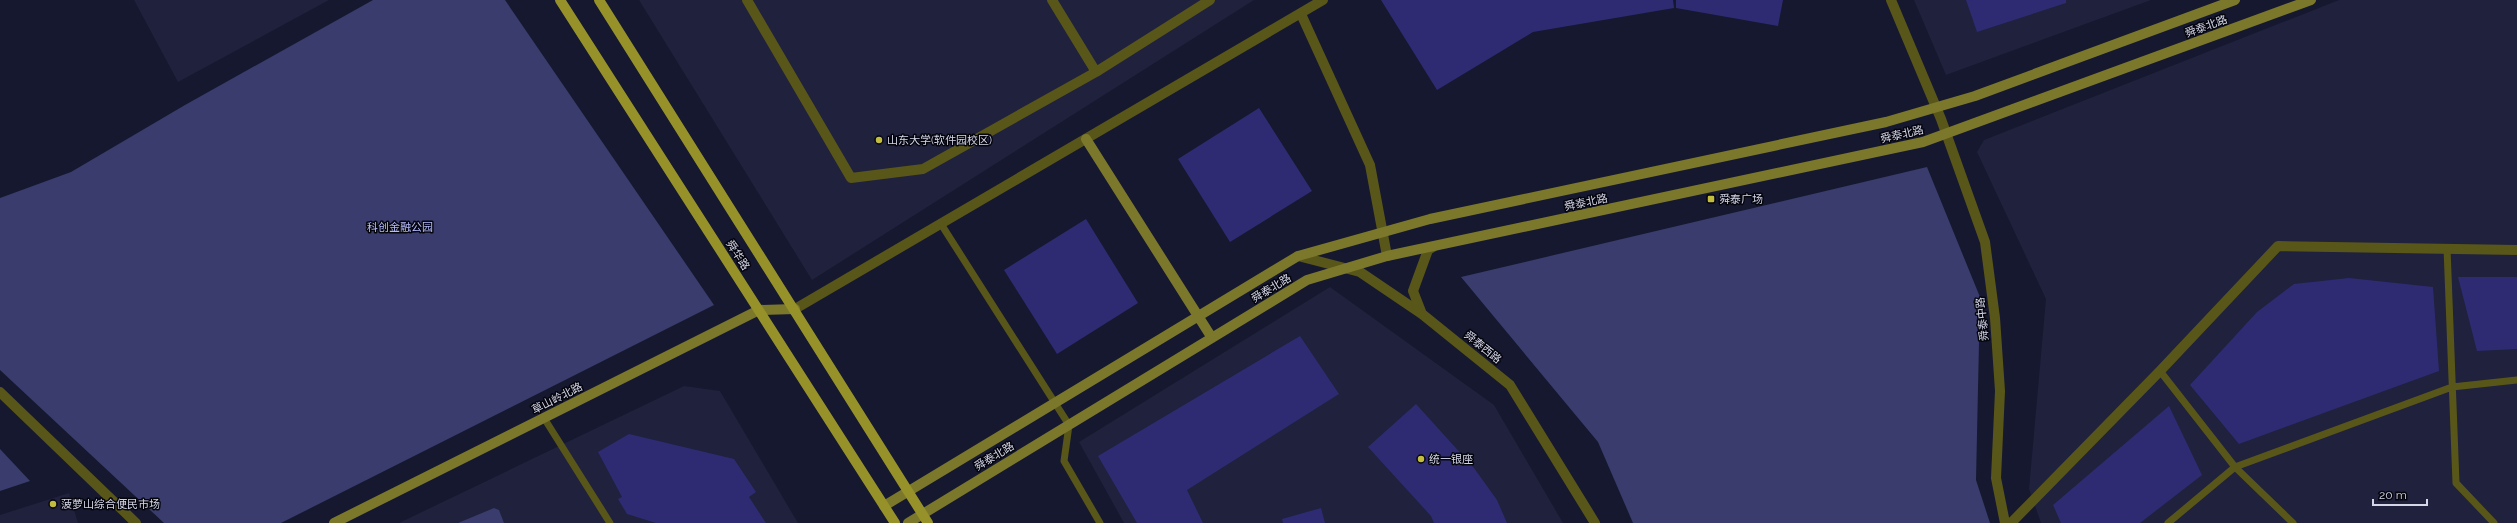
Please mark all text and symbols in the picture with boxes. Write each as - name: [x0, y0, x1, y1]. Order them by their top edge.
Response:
- street label: 舜泰北路: [2183, 13, 2229, 40]
- street label: 舜泰北路: [1879, 123, 1925, 146]
- place label: 山东大学(软件园校区): [887, 134, 992, 147]
- marker: 山东大学(软件园校区): [874, 135, 884, 145]
- street label: 舜泰北路: [1563, 192, 1609, 213]
- place label: 舜泰广场: [1719, 193, 1763, 206]
- marker: 舜泰广场: [1706, 194, 1716, 204]
- park label: 科创金融公园: [367, 221, 433, 234]
- street label: 舜华路: [723, 238, 752, 273]
- street label: 舜泰北路: [1249, 272, 1293, 305]
- street label: 舜泰中路: [1974, 296, 1991, 342]
- street label: 舜泰西路: [1461, 328, 1504, 366]
- street label: 草山岭北路: [530, 380, 585, 417]
- street label: 舜泰北路: [972, 440, 1016, 473]
- place label: 统一银座: [1429, 453, 1473, 466]
- marker: 统一银座: [1416, 454, 1426, 464]
- scale bar: [2373, 481, 2427, 507]
- text: 20 m: [2379, 488, 2407, 502]
- place label: 菠萝山综合便民市场: [61, 498, 160, 511]
- marker: 菠萝山综合便民市场: [48, 499, 58, 509]

